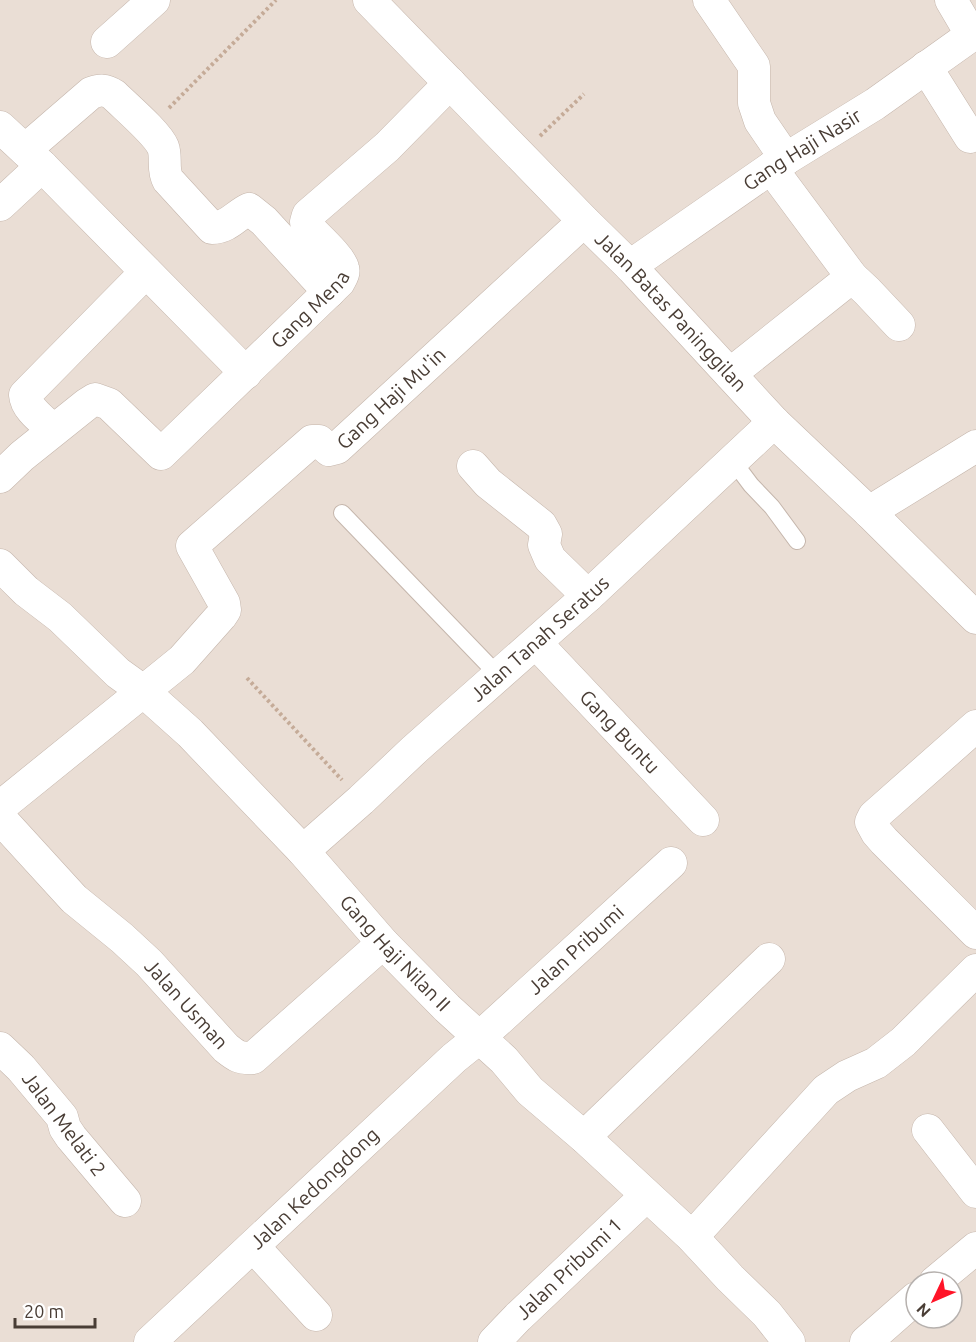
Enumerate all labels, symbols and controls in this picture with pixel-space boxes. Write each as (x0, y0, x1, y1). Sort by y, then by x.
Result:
street label: Gang Haji Nasir (738, 103, 866, 195)
street label: Jalan Batas Paninggilan (591, 227, 752, 396)
street label: Gang Mena (266, 267, 354, 353)
street label: Gang Haji Mu'in (332, 342, 450, 454)
street label: Jalan Tanah Seratus (465, 571, 613, 706)
street label: Gang Buntu (575, 685, 665, 778)
street label: Gang Haji Nilan II (336, 890, 455, 1016)
street label: Jalan Pribumi (523, 900, 628, 999)
street label: Jalan Usman (140, 954, 233, 1054)
street label: Jalan Melati 2 (18, 1067, 111, 1180)
street label: Jalan Kedongdong (245, 1123, 383, 1254)
street label: Jalan Pribumi 1 (511, 1213, 627, 1324)
north arrow (904, 1270, 964, 1330)
scale bar (15, 1291, 94, 1329)
text: N (913, 1300, 934, 1321)
text: 20 m (24, 1301, 64, 1321)

